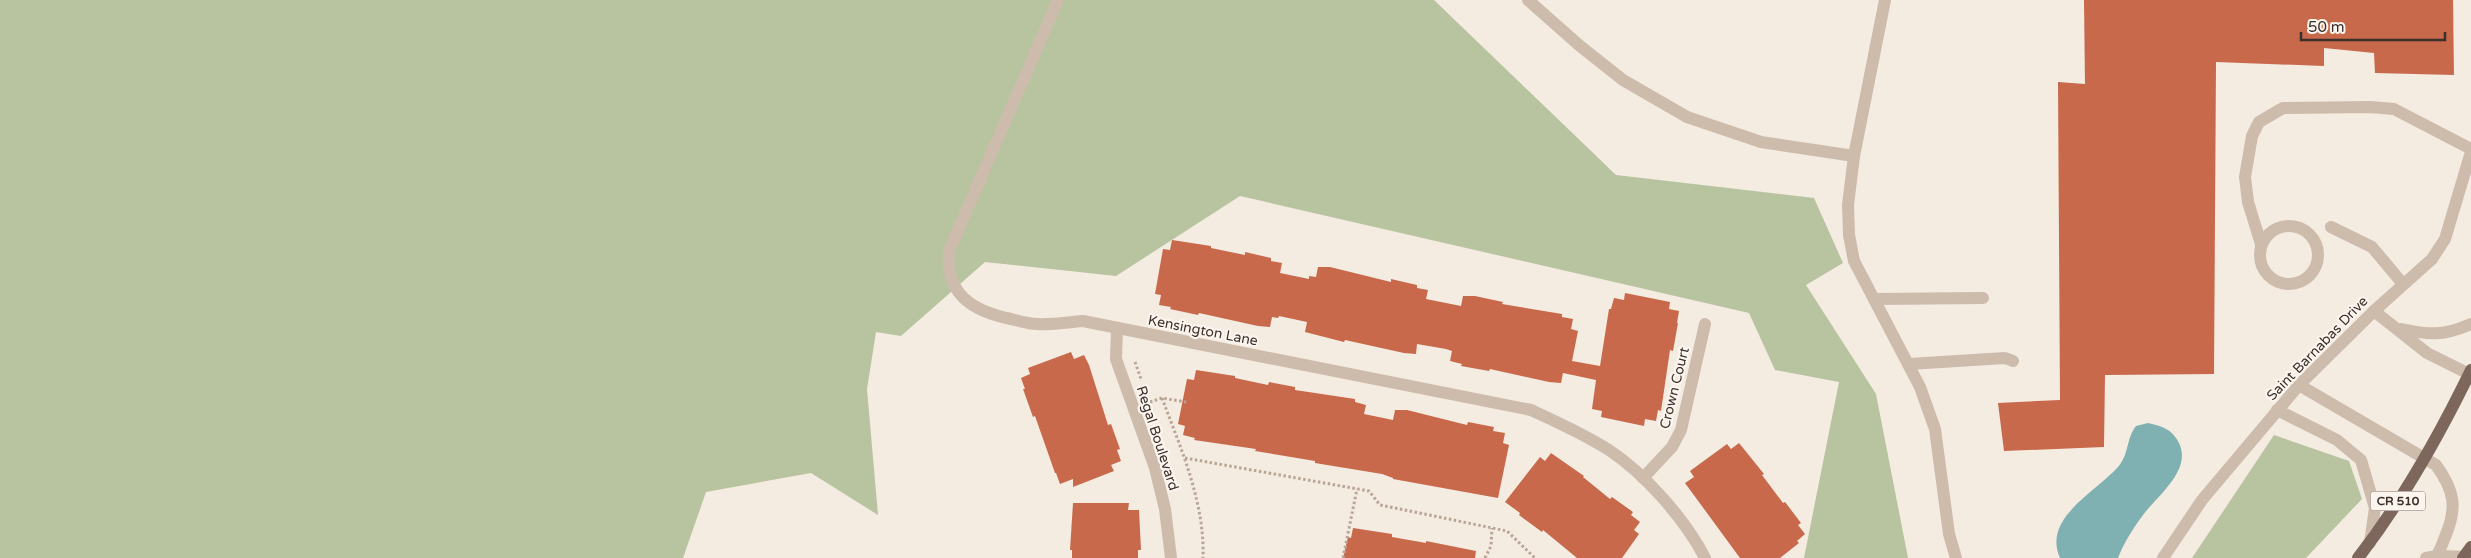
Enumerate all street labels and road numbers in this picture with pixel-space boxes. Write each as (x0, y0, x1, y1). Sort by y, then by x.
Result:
street label: Saint Barnabas Drive (2263, 293, 2372, 404)
street label: Kensington Lane (1146, 311, 1259, 350)
street label: Crown Court (1656, 345, 1693, 431)
street label: Regal Boulevard (1133, 384, 1182, 493)
road number: CR 510 (2370, 492, 2426, 511)

